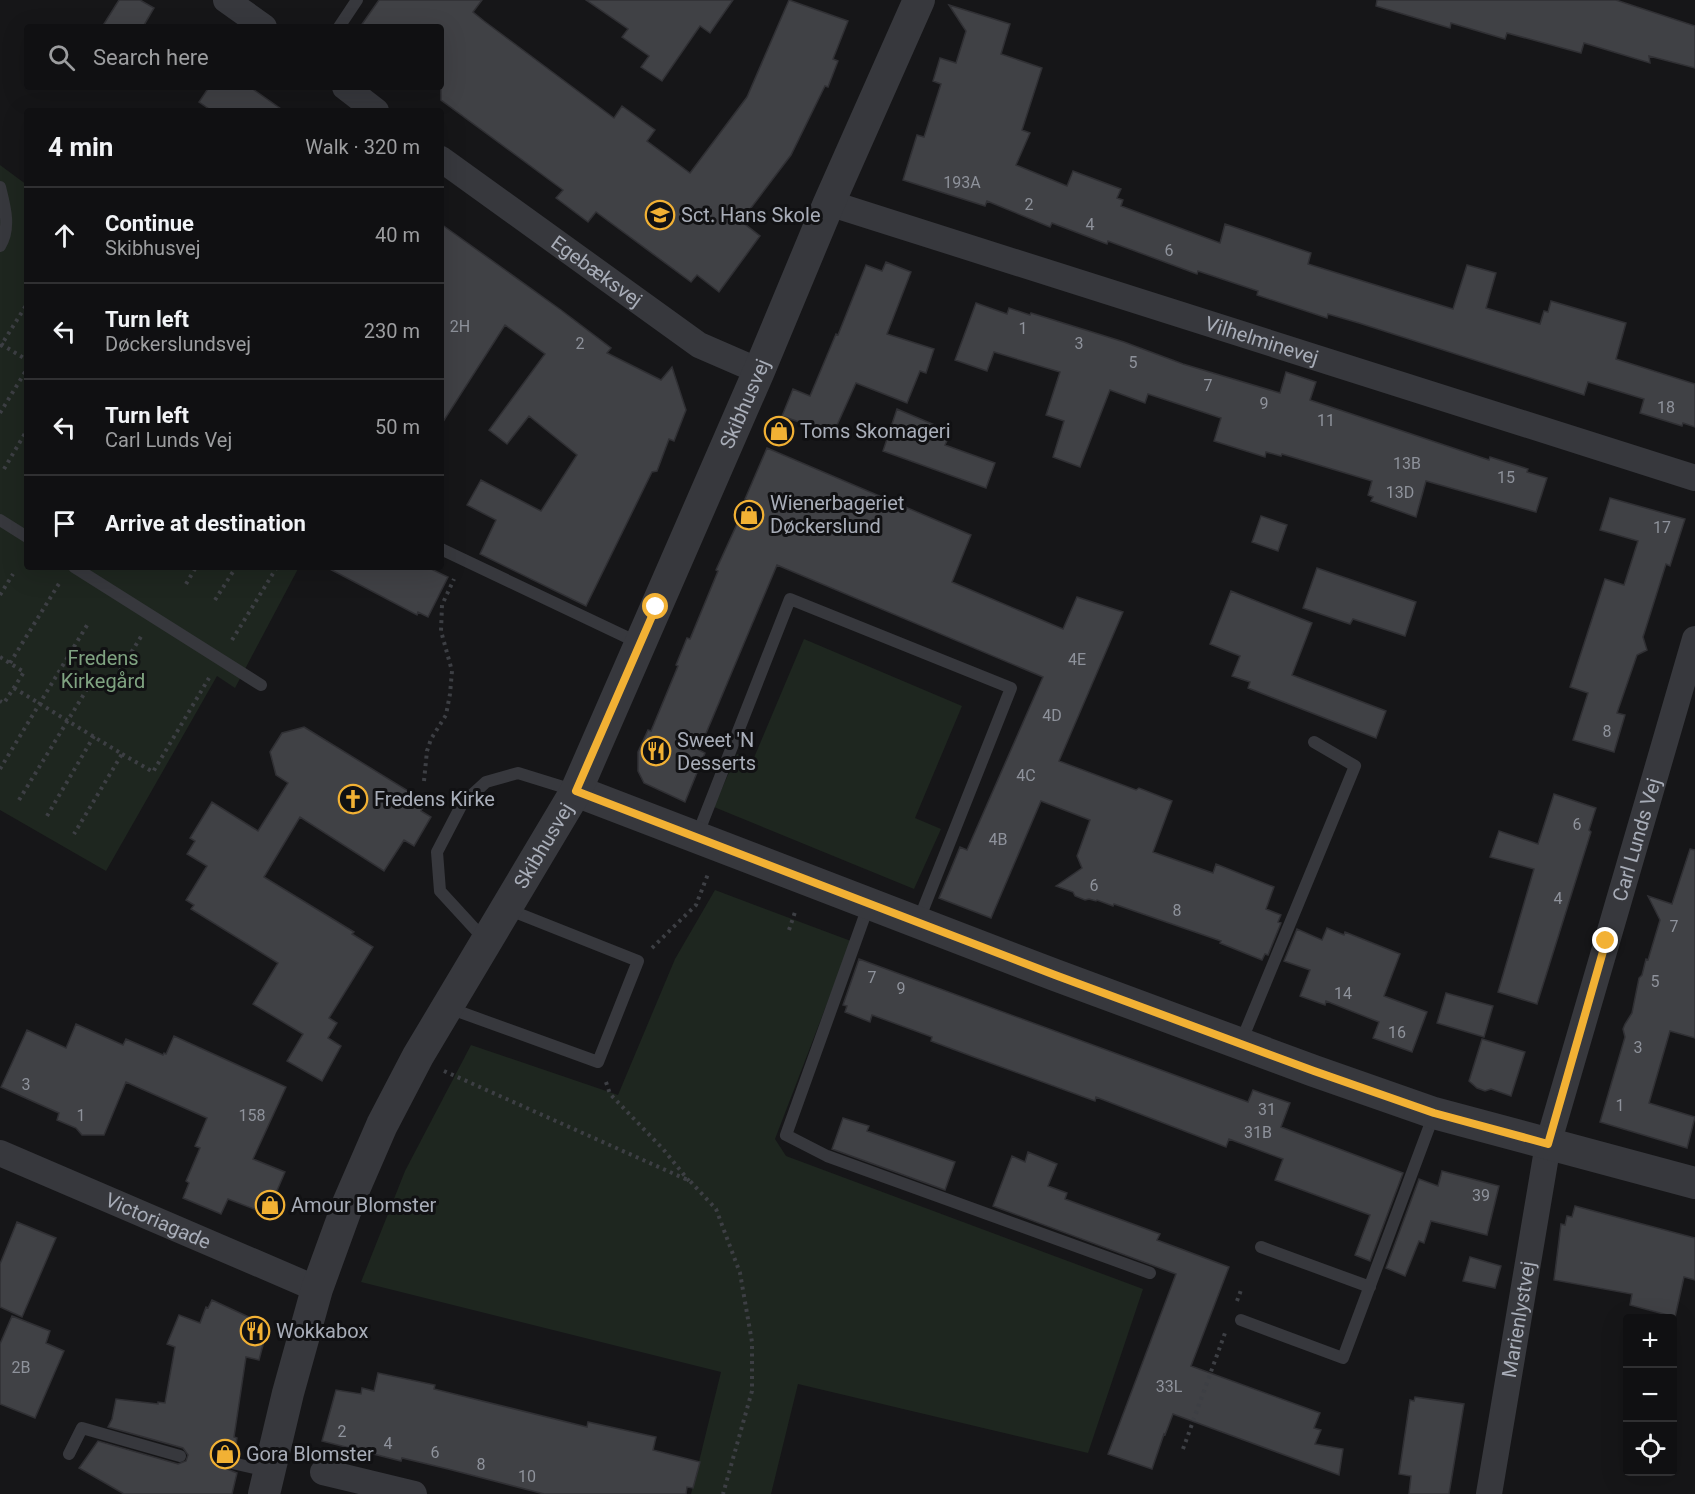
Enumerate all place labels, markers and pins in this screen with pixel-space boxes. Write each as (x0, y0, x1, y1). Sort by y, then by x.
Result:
school or university icon: Sct. Hans Skole (644, 199, 676, 231)
place label: Sct. Hans Skole (681, 203, 820, 227)
shop icon: Toms Skomageri (763, 415, 795, 447)
place label: Toms Skomageri (800, 419, 951, 443)
place label: Wienerbageriet Døckerslund (770, 491, 904, 538)
shop icon: Wienerbageriet Døckerslund (733, 499, 765, 531)
place label: Sweet 'N Desserts (677, 728, 756, 775)
restaurant icon: Sweet 'N Desserts (640, 735, 672, 767)
church icon: Fredens Kirke (337, 783, 369, 815)
place label: Fredens Kirke (374, 787, 495, 811)
shop icon: Amour Blomster (254, 1189, 286, 1221)
place label: Amour Blomster (291, 1193, 436, 1217)
restaurant icon: Wokkabox (239, 1315, 271, 1347)
place label: Wokkabox (276, 1319, 368, 1343)
shop icon: Gora Blomster (209, 1438, 241, 1470)
place label: Gora Blomster (246, 1442, 374, 1466)

